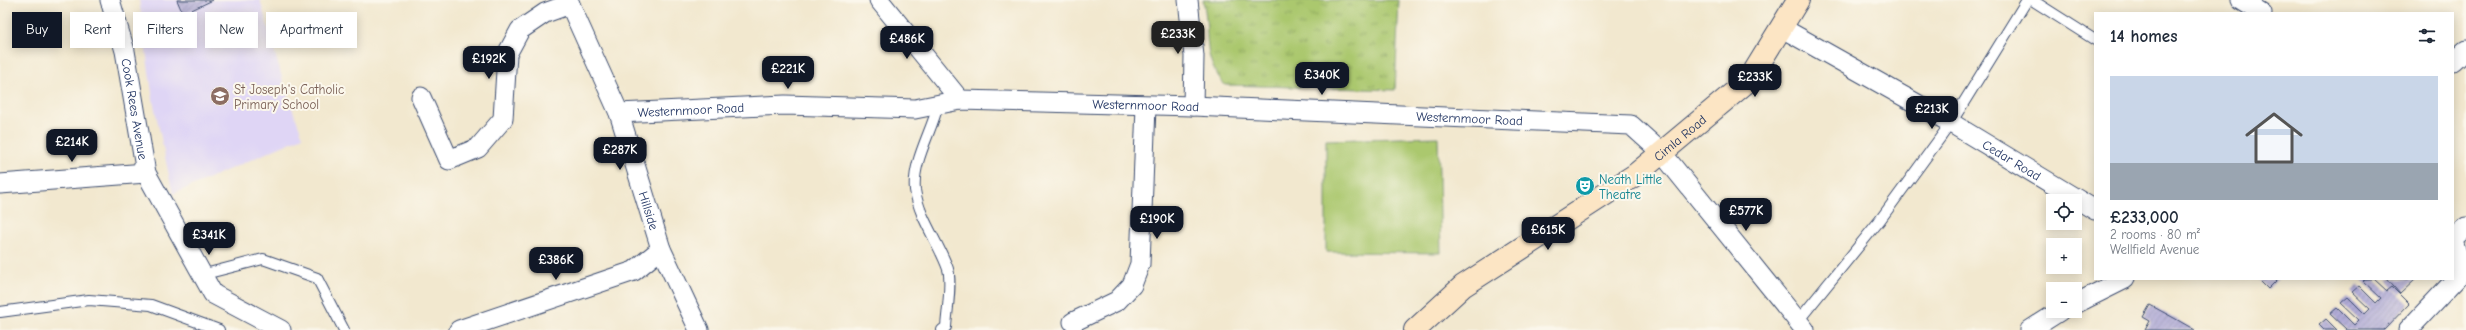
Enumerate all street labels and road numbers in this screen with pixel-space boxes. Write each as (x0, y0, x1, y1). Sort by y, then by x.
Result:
street label: Cook Rees Avenue (118, 57, 151, 161)
street label: Westernmoor Road (1092, 96, 1199, 114)
street label: Westernmoor Road (637, 100, 745, 120)
street label: Westernmoor Road (1416, 109, 1523, 128)
street label: Cimla Road (1651, 112, 1709, 164)
street label: Cedar Road (1980, 137, 2044, 184)
street label: Hillside (636, 189, 662, 232)

